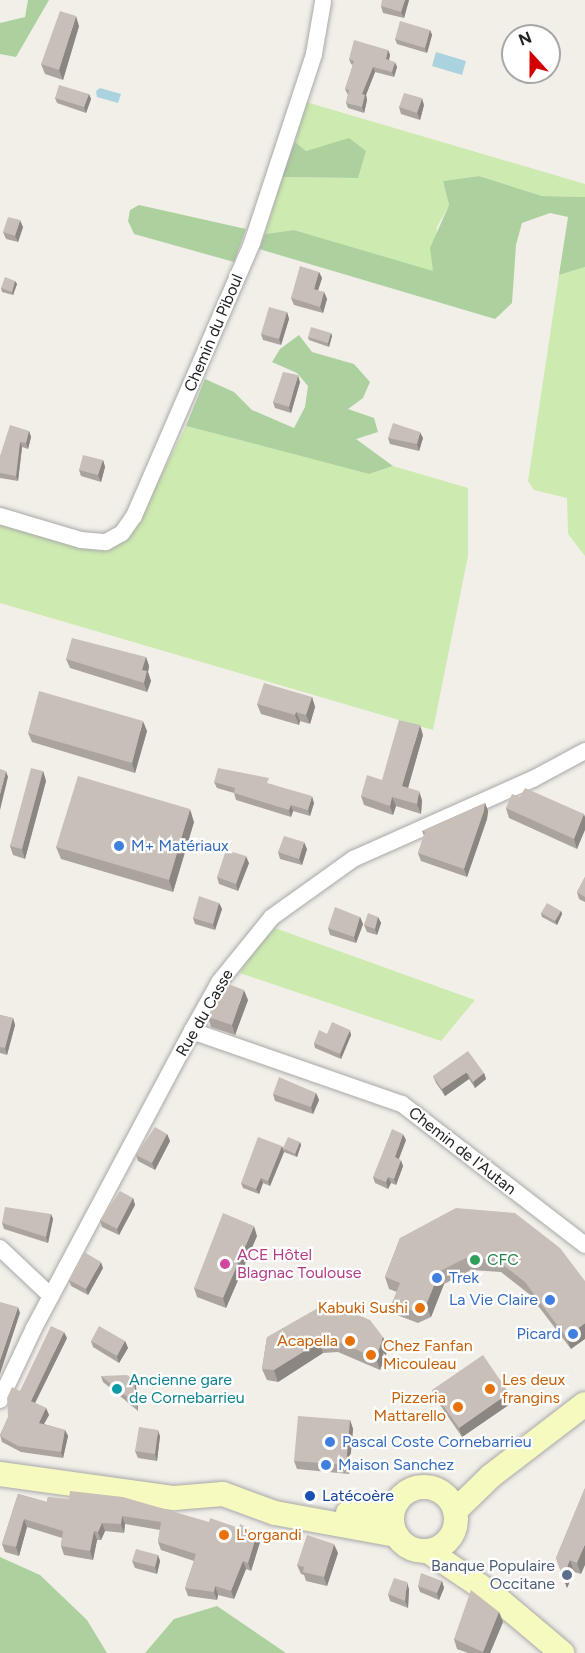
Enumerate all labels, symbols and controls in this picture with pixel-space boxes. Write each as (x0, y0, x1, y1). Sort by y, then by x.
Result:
north arrow (501, 24, 561, 84)
text: N (516, 28, 534, 50)
street label: Chemin du Piboul (181, 271, 247, 395)
place label: M+ Matériaux (131, 836, 229, 856)
marker: M+ Matériaux (112, 839, 126, 853)
street label: Rue du Casse (172, 966, 238, 1060)
street label: Chemin de l'Autan (404, 1103, 520, 1199)
place label: ACE Hôtel Blagnac Toulouse (237, 1245, 362, 1283)
place label: CFC (487, 1250, 519, 1270)
marker: CFC (468, 1253, 482, 1267)
marker: ACE Hôtel Blagnac Toulouse (218, 1257, 232, 1271)
place label: Trek (449, 1268, 479, 1288)
marker: Trek (430, 1271, 444, 1285)
place label: La Vie Claire (449, 1290, 538, 1310)
marker: La Vie Claire (543, 1293, 557, 1307)
place label: Kabuki Sushi (318, 1298, 408, 1318)
marker: Kabuki Sushi (413, 1301, 427, 1315)
place label: Picard (516, 1324, 561, 1344)
marker: Picard (566, 1327, 580, 1341)
place label: Acapella (277, 1331, 338, 1351)
marker: Acapella (343, 1334, 357, 1348)
place label: Chez Fanfan Micouleau (383, 1336, 473, 1374)
marker: Chez Fanfan Micouleau (364, 1348, 378, 1362)
place label: Ancienne gare de Cornebarrieu (129, 1370, 245, 1408)
place label: Les deux frangins (502, 1370, 565, 1408)
marker: Ancienne gare de Cornebarrieu (110, 1382, 124, 1396)
marker: Les deux frangins (483, 1382, 497, 1396)
place label: Pizzeria Mattarello (374, 1388, 446, 1426)
marker: Pizzeria Mattarello (451, 1400, 465, 1414)
place label: Pascal Coste Cornebarrieu (342, 1432, 532, 1452)
marker: Pascal Coste Cornebarrieu (323, 1435, 337, 1449)
place label: Maison Sanchez (338, 1455, 454, 1475)
marker: Maison Sanchez (319, 1458, 333, 1472)
place label: Latécoère (322, 1486, 394, 1506)
marker: Latécoère (303, 1489, 317, 1503)
place label: L'organdi (236, 1525, 302, 1545)
marker: L'organdi (217, 1528, 231, 1542)
place label: Banque Populaire Occitane (431, 1556, 555, 1594)
marker: Banque Populaire Occitane (560, 1568, 574, 1582)

